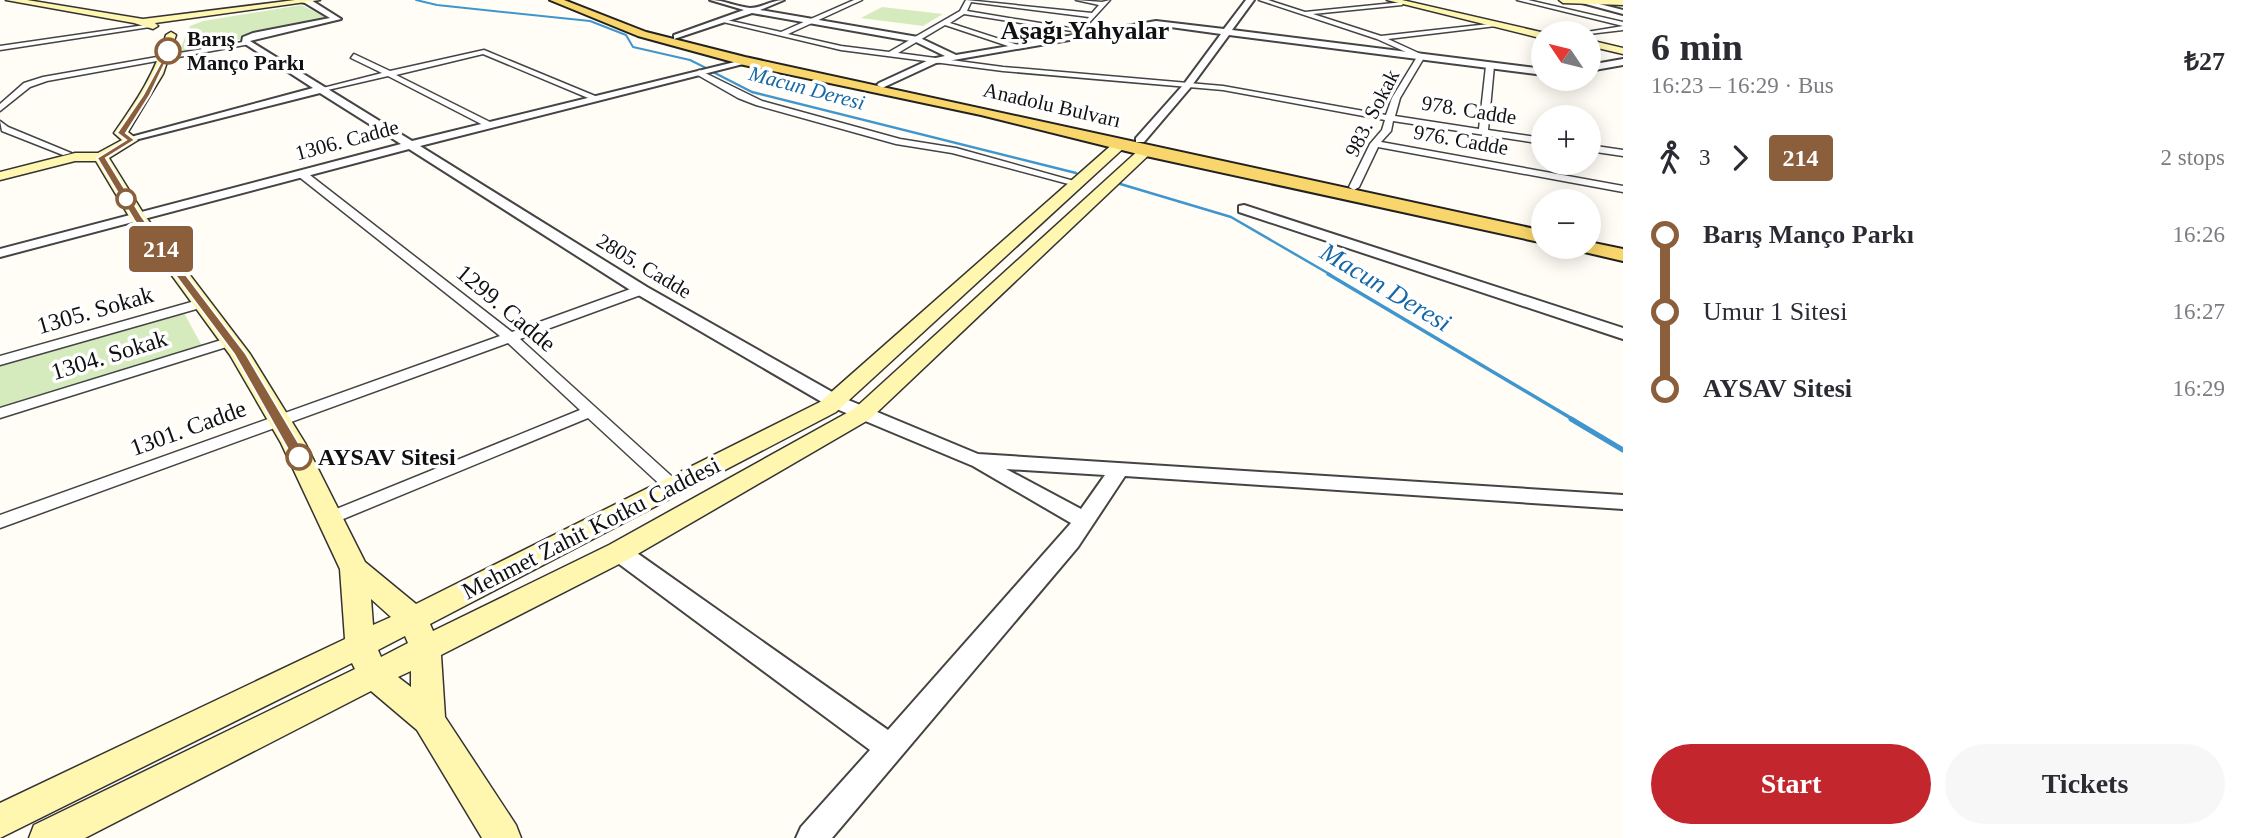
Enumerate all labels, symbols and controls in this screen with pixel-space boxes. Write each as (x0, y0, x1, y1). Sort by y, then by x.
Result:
district label: Aşağı Yahyalar (1001, 16, 1169, 45)
north arrow (1531, 21, 1601, 91)
map controls (1531, 21, 1601, 259)
text: 6 min (1651, 26, 1743, 68)
place label: Barış Manço Parkı (187, 27, 304, 75)
marker: Barış Manço Parkı (155, 38, 181, 64)
text: ₺27 (2184, 47, 2225, 76)
water label: Macun Deresi (746, 61, 868, 115)
street label: 983. Sokak (1340, 65, 1404, 161)
text: 16:23 – 16:29 · Bus (1651, 73, 1834, 98)
street label: Anadolu Bulvarı (981, 77, 1123, 133)
street label: 978. Cadde (1420, 91, 1518, 129)
button: + (1531, 105, 1601, 175)
street label: 1306. Cadde (293, 115, 401, 165)
street label: 976. Cadde (1412, 120, 1510, 160)
icon: walk (1651, 139, 1689, 177)
icon: forward (1721, 139, 1759, 177)
text: 3 (1699, 145, 1711, 170)
text: 214 (1783, 145, 1819, 171)
text: 2 stops (2160, 145, 2225, 170)
unlabelled marker (116, 189, 136, 209)
button: − (1531, 189, 1601, 259)
text: Barış Manço Parkı (1703, 220, 1914, 249)
text: 16:26 (2173, 222, 2225, 247)
line badge: 214 (121, 226, 201, 272)
street label: 2805. Cadde (592, 228, 696, 304)
text: 214 (143, 236, 179, 262)
water label: Macun Deresi (1314, 237, 1456, 338)
street label: 1299. Cadde (451, 259, 561, 357)
street label: 1305. Sokak (34, 281, 156, 339)
text: Umur 1 Sitesi (1703, 297, 1847, 326)
text: 16:27 (2173, 299, 2225, 324)
street label: 1304. Sokak (48, 325, 170, 385)
text: AYSAV Sitesi (1703, 374, 1852, 403)
text: 16:29 (2173, 376, 2225, 401)
street label: 1301. Cadde (127, 395, 249, 461)
marker: AYSAV Sitesi (286, 444, 312, 470)
place label: AYSAV Sitesi (318, 444, 456, 470)
street label: Mehmet Zahit Kotku Caddesi (458, 451, 725, 604)
button: Start (1651, 744, 1931, 824)
button: Tickets (1945, 744, 2225, 824)

